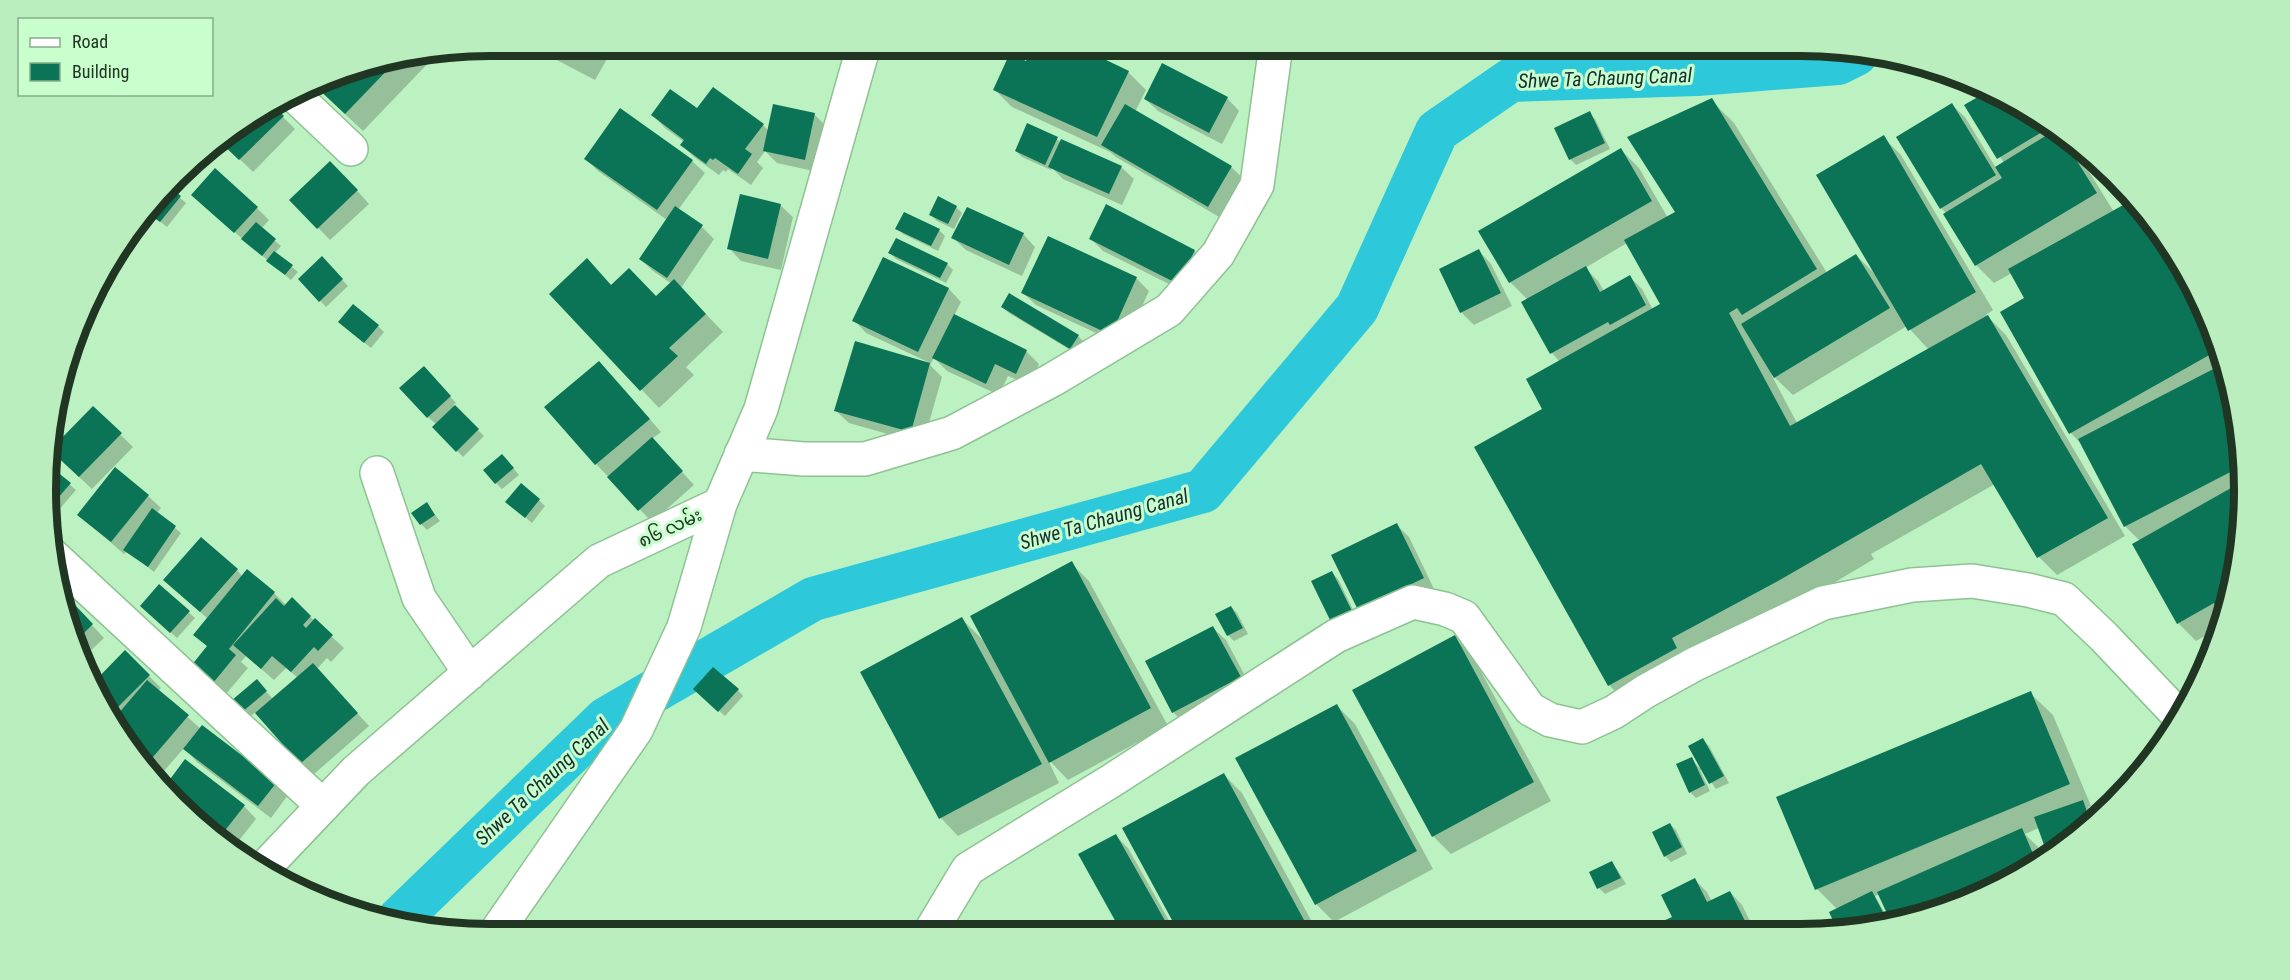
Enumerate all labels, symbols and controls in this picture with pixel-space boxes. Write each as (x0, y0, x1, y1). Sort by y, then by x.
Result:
legend (18, 18, 213, 96)
text: Road (72, 31, 108, 52)
text: Building (72, 61, 129, 82)
water label: Shwe Ta Chaung Canal (1518, 63, 1693, 93)
water label: Shwe Ta Chaung Canal (1017, 483, 1192, 555)
street label: ၈၆ လမ်း (634, 502, 705, 551)
water label: Shwe Ta Chaung Canal (470, 713, 614, 850)

